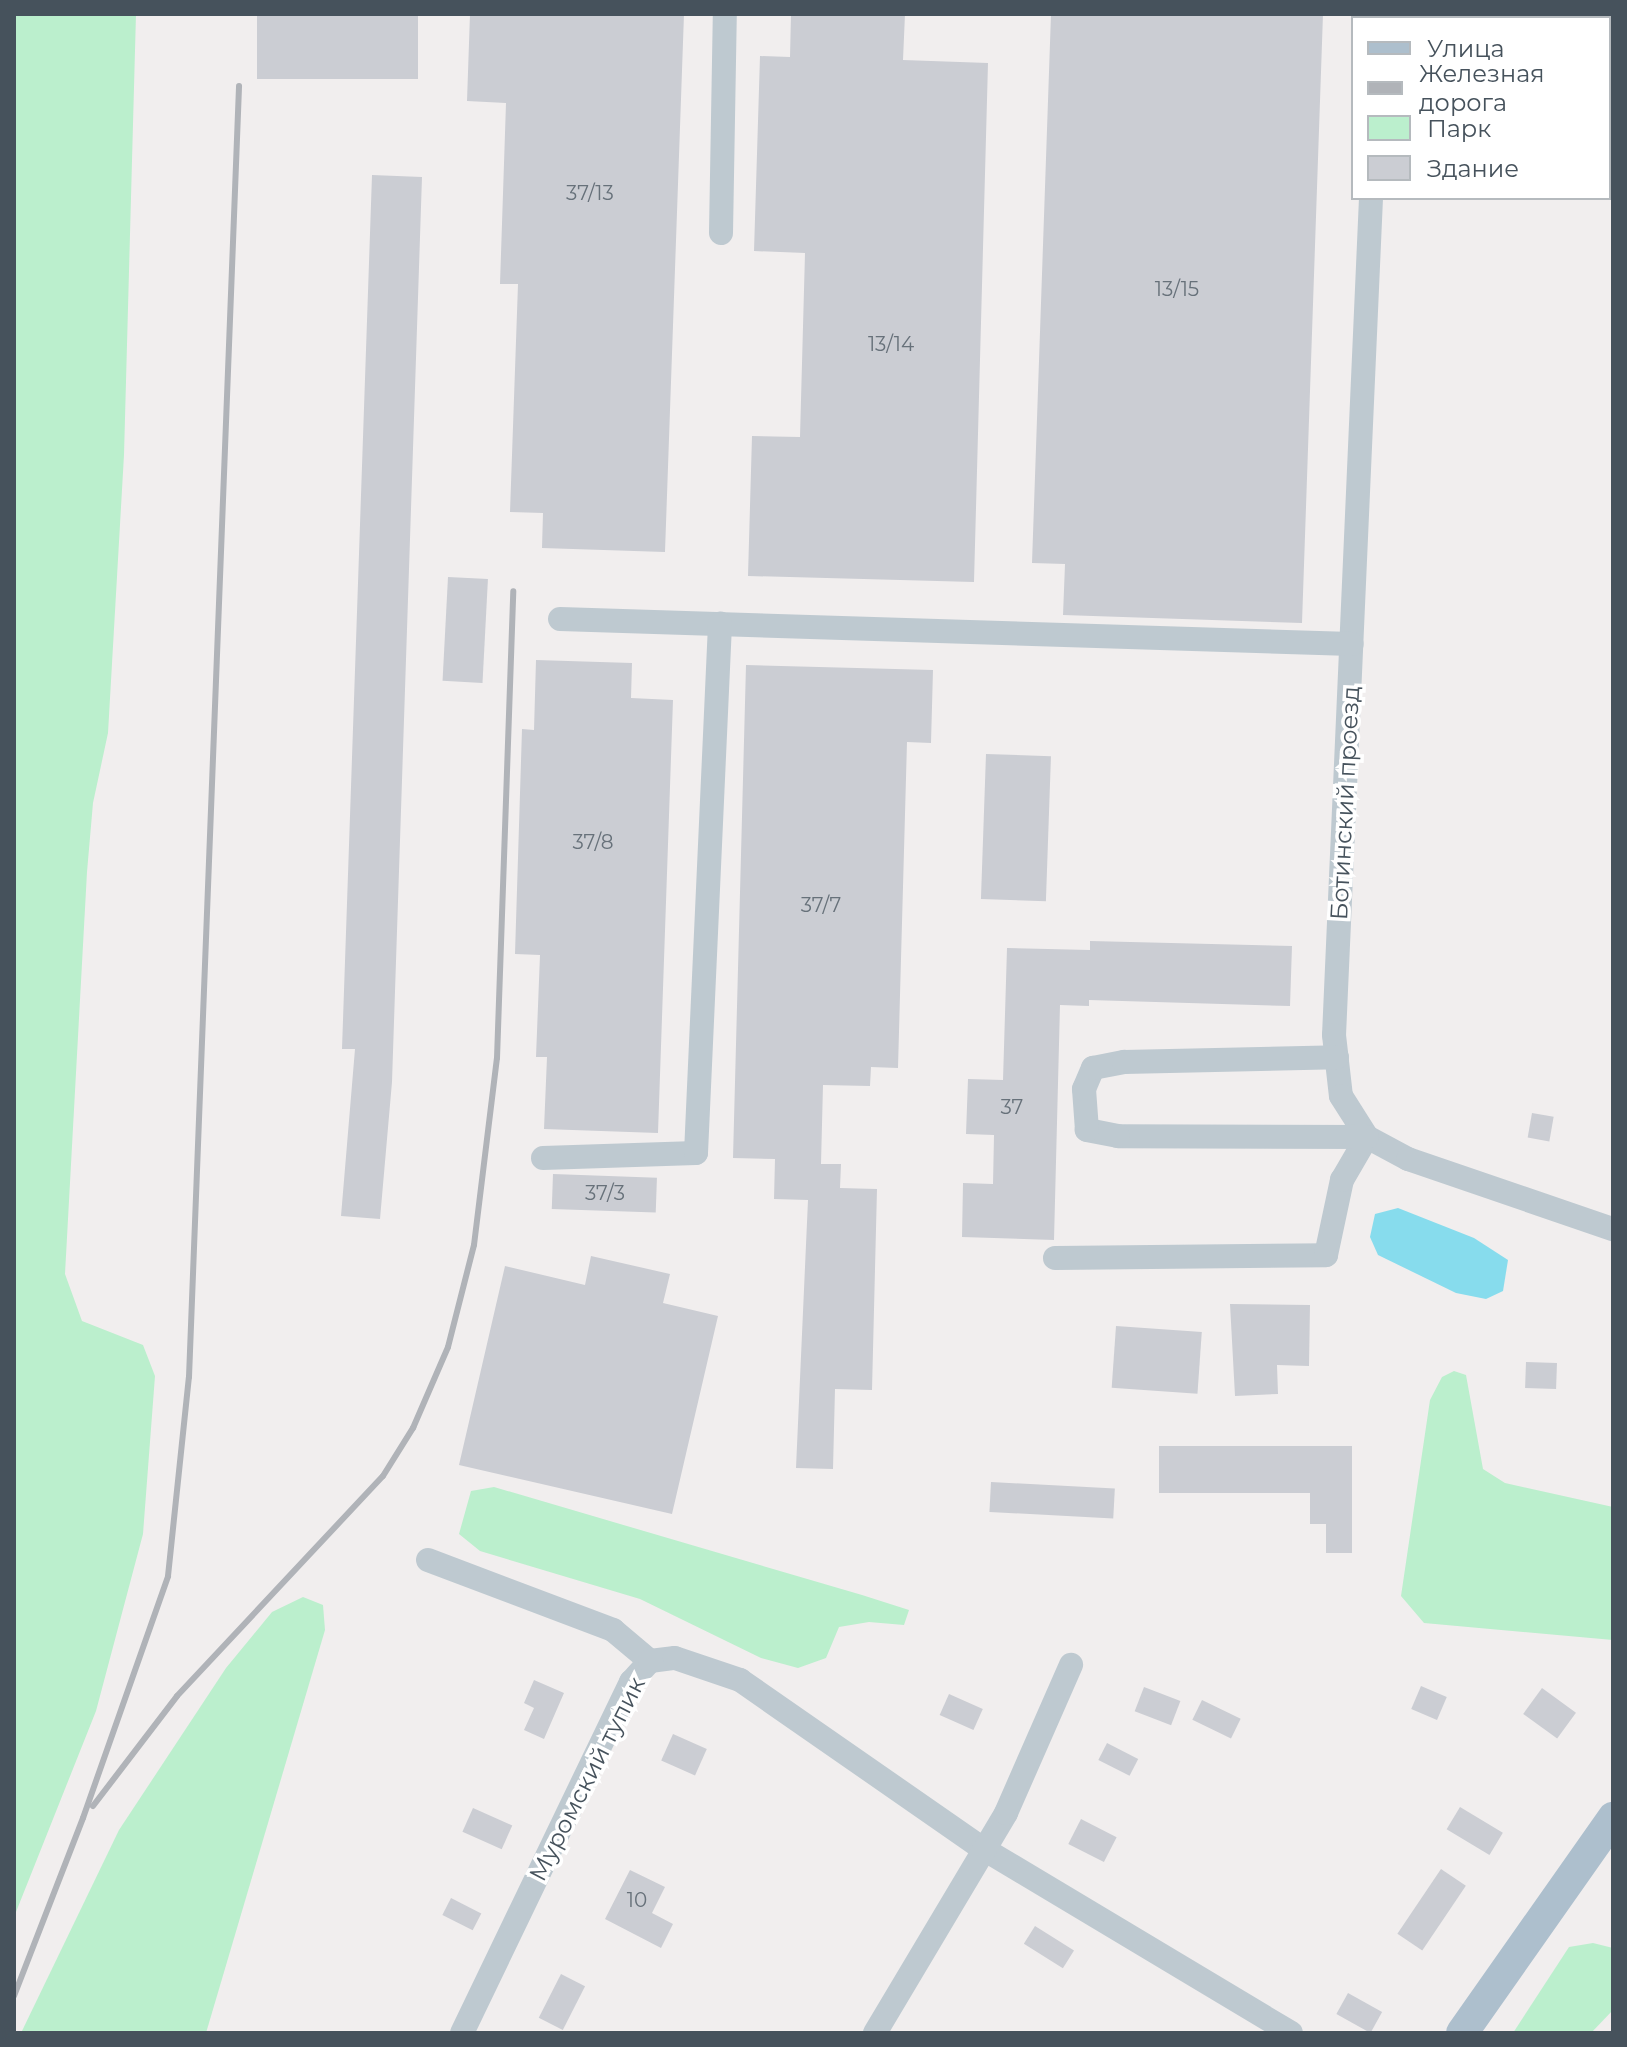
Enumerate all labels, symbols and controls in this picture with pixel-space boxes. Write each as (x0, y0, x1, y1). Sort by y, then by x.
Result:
legend (1351, 16, 1611, 200)
text: Улица (1427, 34, 1505, 63)
text: Железная дорога (1419, 59, 1545, 117)
text: Парк (1427, 114, 1491, 143)
text: Здание (1427, 154, 1519, 183)
house number: 37/13 (566, 181, 614, 205)
house number: 13/15 (1155, 277, 1199, 301)
house number: 13/14 (868, 332, 914, 356)
street label: Ботинский проезд (1324, 685, 1366, 921)
house number: 37/8 (573, 830, 613, 854)
house number: 37/7 (801, 893, 841, 917)
house number: 37 (1001, 1095, 1023, 1119)
house number: 37/3 (585, 1181, 625, 1205)
street label: Муромский тупик (523, 1672, 651, 1886)
house number: 10 (627, 1888, 647, 1912)

